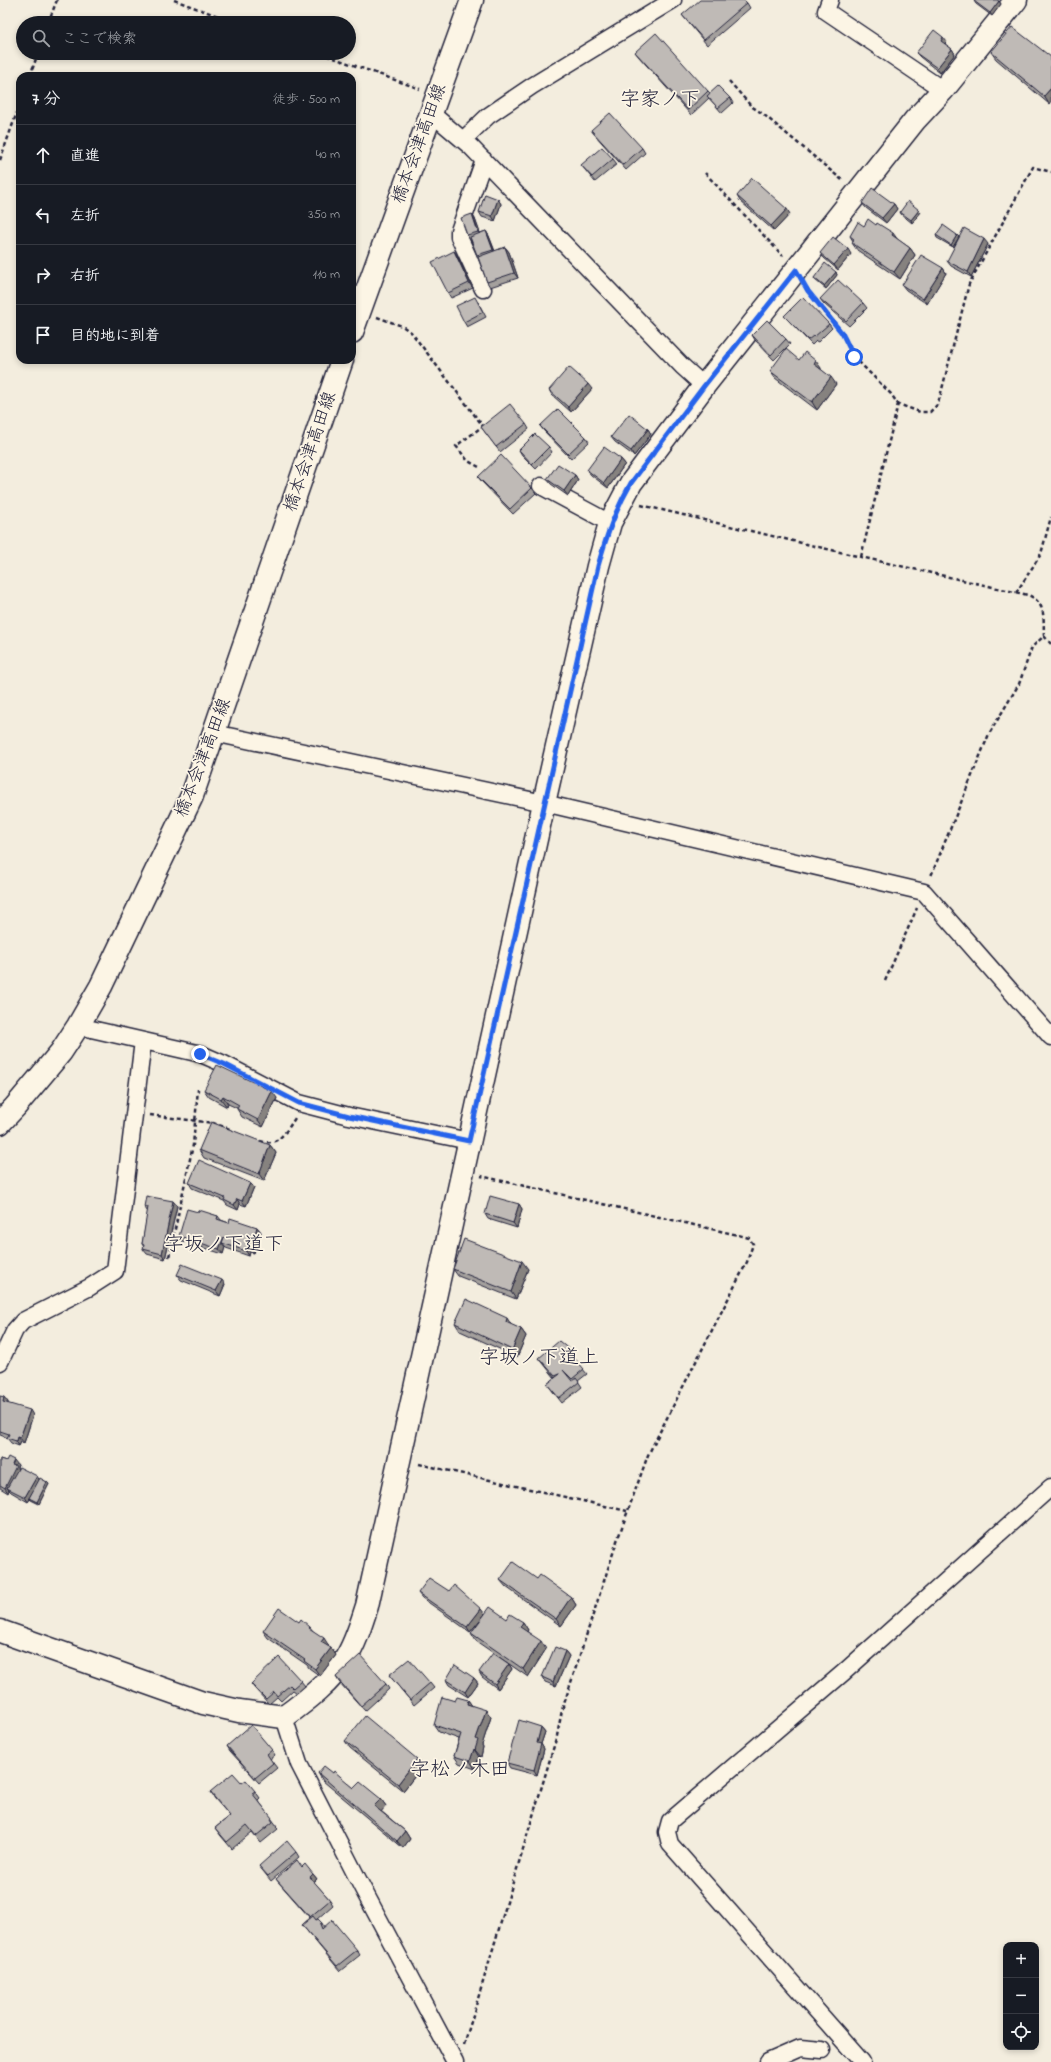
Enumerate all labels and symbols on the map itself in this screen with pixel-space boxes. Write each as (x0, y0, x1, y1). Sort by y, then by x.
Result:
street label: 橋本会津高田線 (386, 80, 454, 208)
district label: 字家ノ下 (620, 86, 700, 115)
route start (845, 348, 863, 366)
street label: 橋本会津高田線 (278, 388, 344, 516)
street label: 橋本会津高田線 (169, 695, 239, 821)
route end (191, 1045, 209, 1063)
district label: 字坂ノ下道下 (164, 1231, 284, 1260)
district label: 字坂ノ下道上 (479, 1344, 599, 1373)
district label: 字松ノ木田 (410, 1756, 510, 1785)

